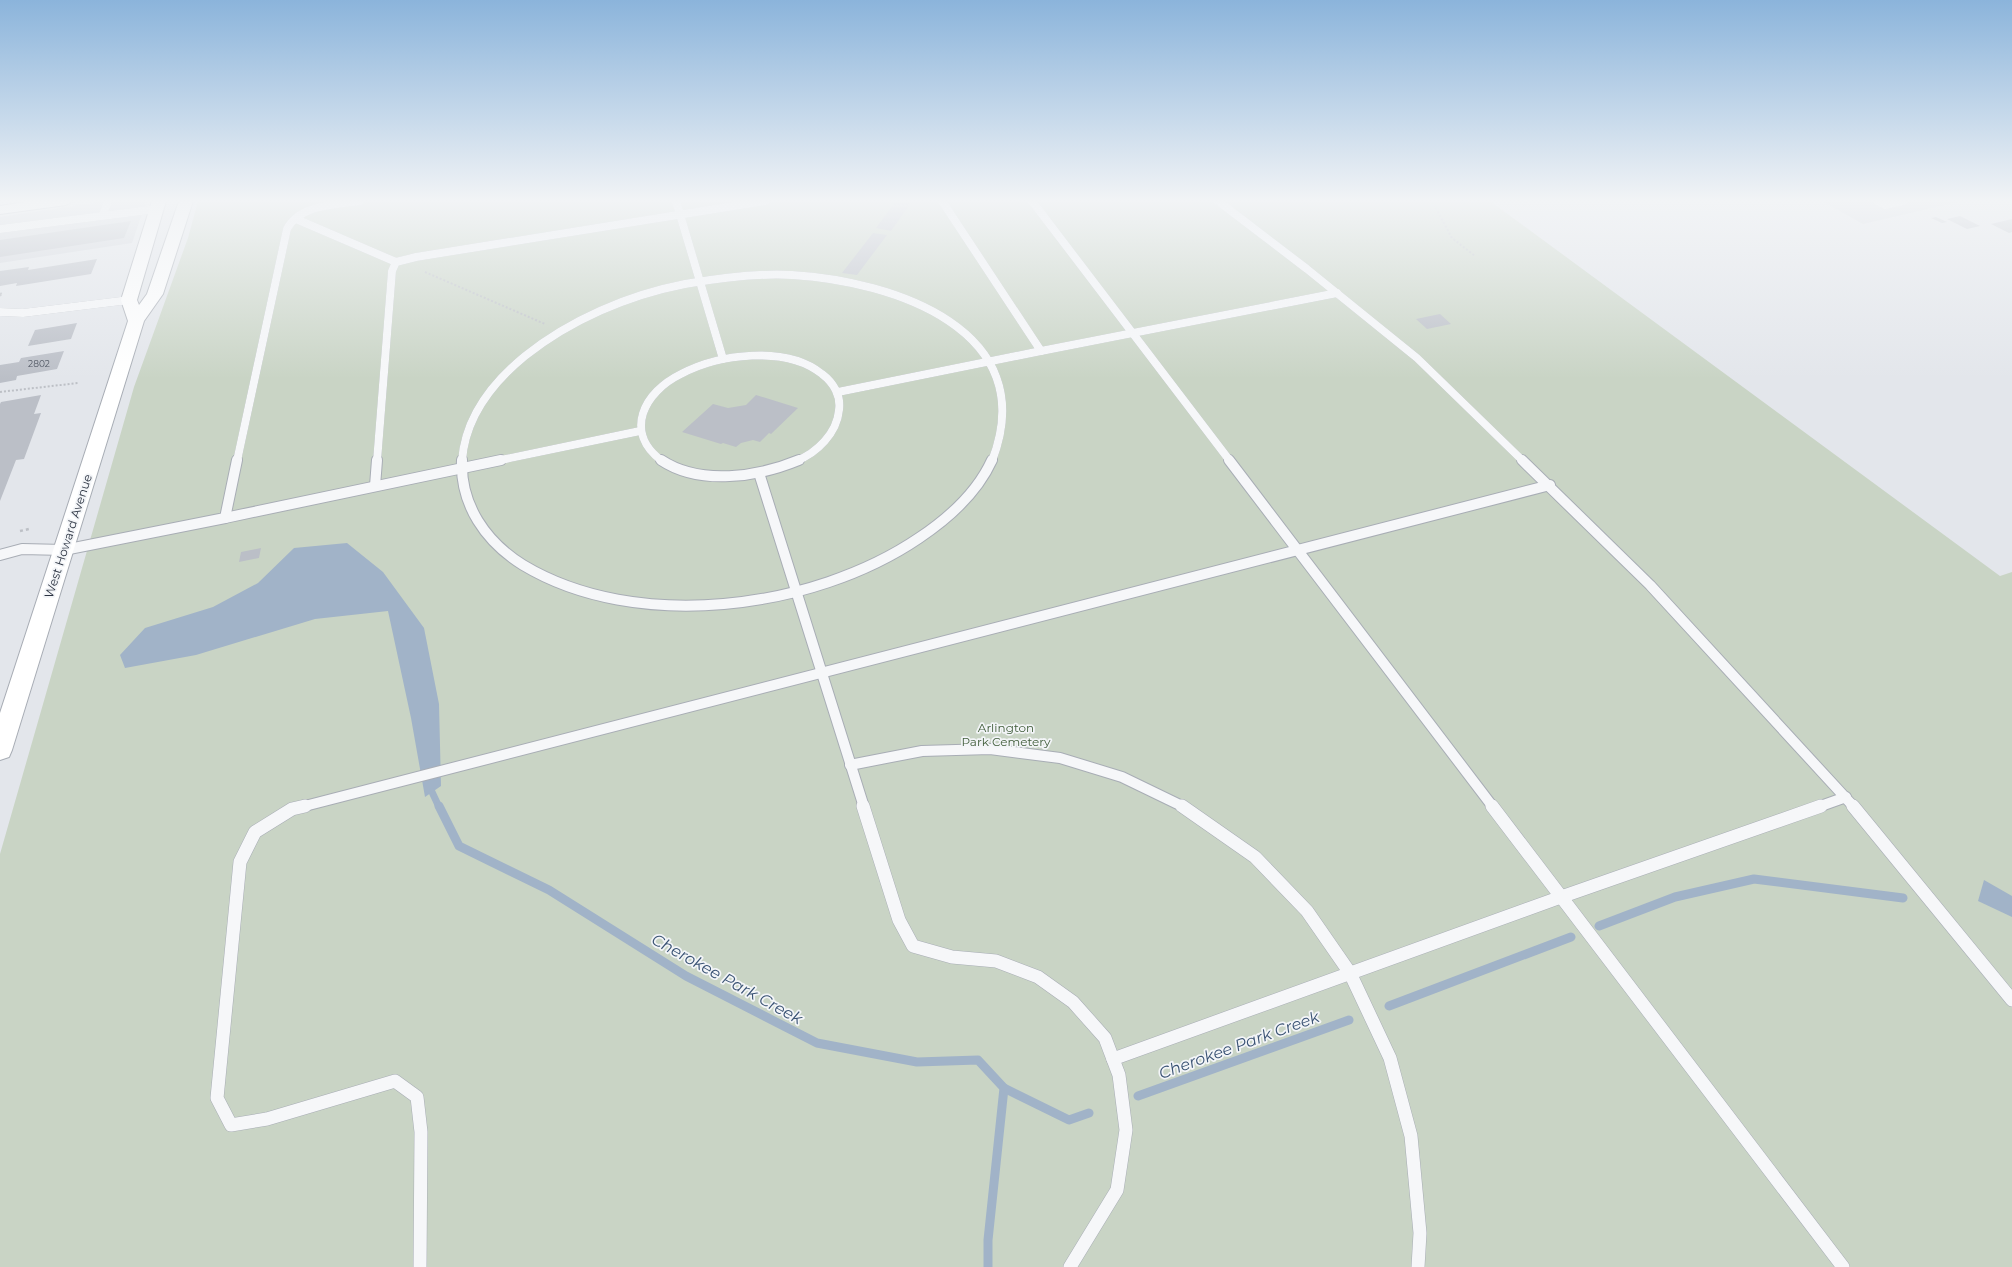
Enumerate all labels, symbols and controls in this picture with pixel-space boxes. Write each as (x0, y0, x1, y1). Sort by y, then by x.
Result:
house number: 2802 (28, 358, 50, 369)
street label: West Howard Avenue (41, 472, 95, 600)
park label: Arlington Park Cemetery (961, 720, 1051, 749)
water label: Cherokee Park Creek (648, 930, 807, 1029)
water label: Cherokee Park Creek (1156, 1007, 1323, 1083)

